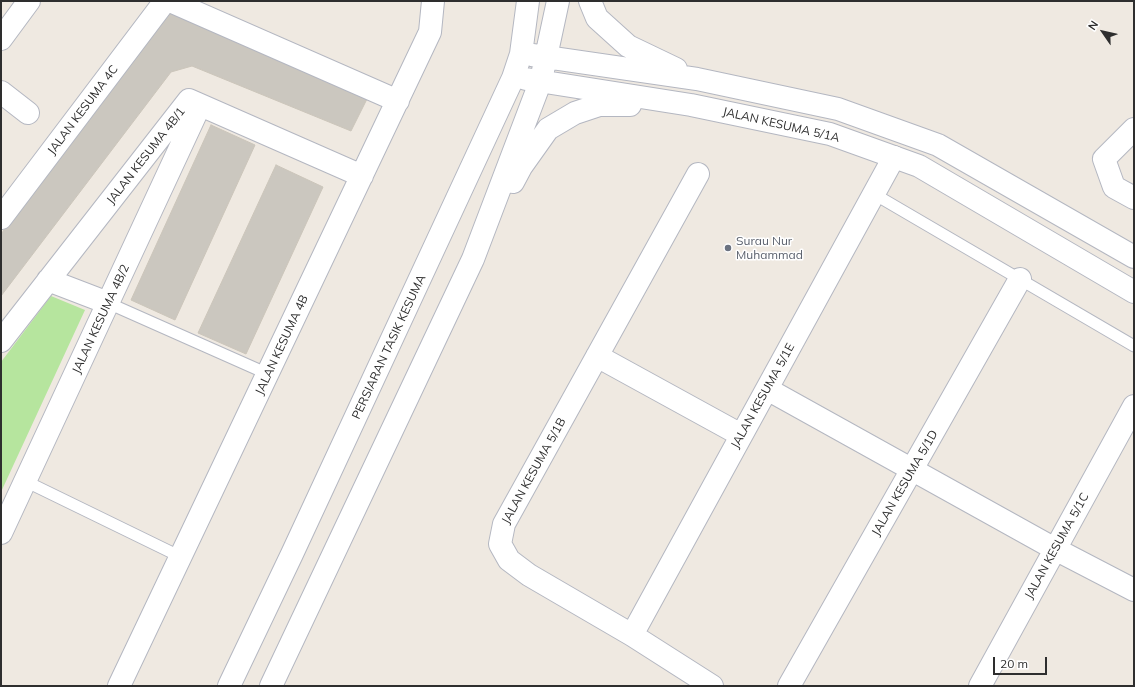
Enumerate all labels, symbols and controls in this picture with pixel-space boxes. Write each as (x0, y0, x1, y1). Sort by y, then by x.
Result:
north arrow (1083, 12, 1123, 52)
text: N (1085, 18, 1101, 33)
street label: JALAN KESUMA 4C (45, 62, 121, 158)
street label: JALAN KESUMA 4B/1 (104, 105, 188, 207)
street label: JALAN KESUMA 5/1A (721, 105, 841, 145)
place label: Surau Nur Muhammad (736, 234, 803, 262)
marker: Surau Nur Muhammad (723, 243, 733, 253)
street label: JALAN KESUMA 4B/2 (69, 262, 133, 376)
street label: PERSIARAN TASIK KESUMA (349, 272, 429, 422)
street label: JALAN KESUMA 4B (253, 293, 311, 397)
street label: JALAN KESUMA 5/1E (728, 341, 798, 451)
street label: JALAN KESUMA 5/1B (499, 415, 569, 527)
street label: JALAN KESUMA 5/1D (869, 428, 941, 538)
street label: JALAN KESUMA 5/1C (1022, 490, 1092, 602)
scale bar (995, 649, 1049, 675)
text: 20 m (1000, 656, 1028, 671)

